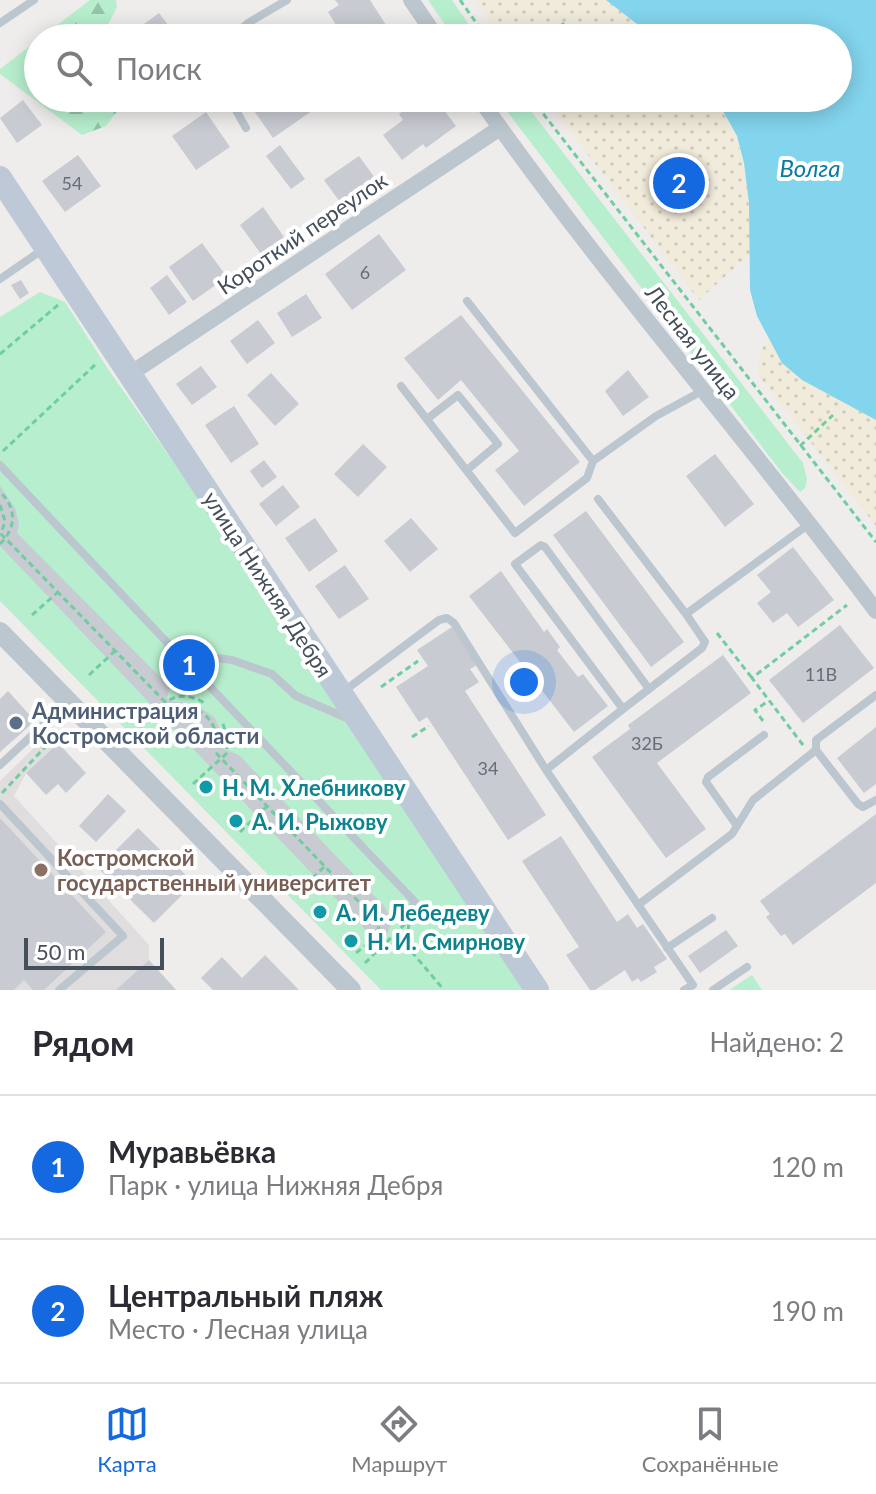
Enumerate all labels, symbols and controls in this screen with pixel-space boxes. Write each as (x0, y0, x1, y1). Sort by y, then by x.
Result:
search box (24, 24, 852, 112)
icon: search (52, 46, 96, 90)
text: Поиск (116, 50, 202, 86)
pin: 2 (653, 153, 705, 213)
water label: Волга (779, 153, 841, 182)
street label: Короткий переулок (212, 166, 393, 300)
house number: 54 (62, 172, 82, 194)
house number: 6 (360, 261, 370, 283)
street label: Лесная улица (639, 279, 746, 405)
street label: улица Нижняя Дебря (198, 486, 338, 682)
pin: 1 (163, 635, 215, 695)
your location (504, 662, 544, 702)
house number: 11В (805, 663, 837, 685)
place label: Администрация Костромской области (31, 697, 259, 749)
marker: Администрация Костромской области (7, 714, 25, 732)
house number: 32Б (631, 732, 663, 754)
house number: 34 (478, 757, 498, 779)
place label: Н. М. Хлебникову (222, 774, 406, 801)
marker: Н. М. Хлебникову (197, 778, 215, 796)
place label: А. И. Рыжову (251, 808, 388, 835)
marker: А. И. Рыжову (227, 812, 245, 830)
place label: Костромской государственный университет (57, 844, 372, 896)
marker: Костромской государственный университет (32, 861, 50, 879)
place label: А. И. Лебедеву (335, 899, 490, 926)
marker: А. И. Лебедеву (311, 903, 329, 921)
place label: Н. И. Смирнову (367, 928, 526, 955)
marker: Н. И. Смирнову (342, 932, 360, 950)
scale bar (24, 934, 164, 970)
text: 50 m (36, 938, 85, 965)
text: Рядом (32, 1022, 134, 1063)
text: Найдено: 2 (709, 1026, 844, 1058)
text: Муравьёвка (108, 1133, 276, 1169)
text: 1 (50, 1151, 66, 1183)
text: 120 m (771, 1151, 844, 1183)
text: Парк · улица Нижняя Дебря (108, 1169, 443, 1201)
text: Центральный пляж (108, 1277, 383, 1313)
text: 2 (50, 1295, 66, 1327)
text: 190 m (771, 1295, 844, 1327)
text: Место · Лесная улица (108, 1313, 368, 1345)
tab: Карта (97, 1402, 157, 1477)
tab: Маршрут (351, 1402, 447, 1477)
tab: Сохранённые (642, 1402, 779, 1477)

